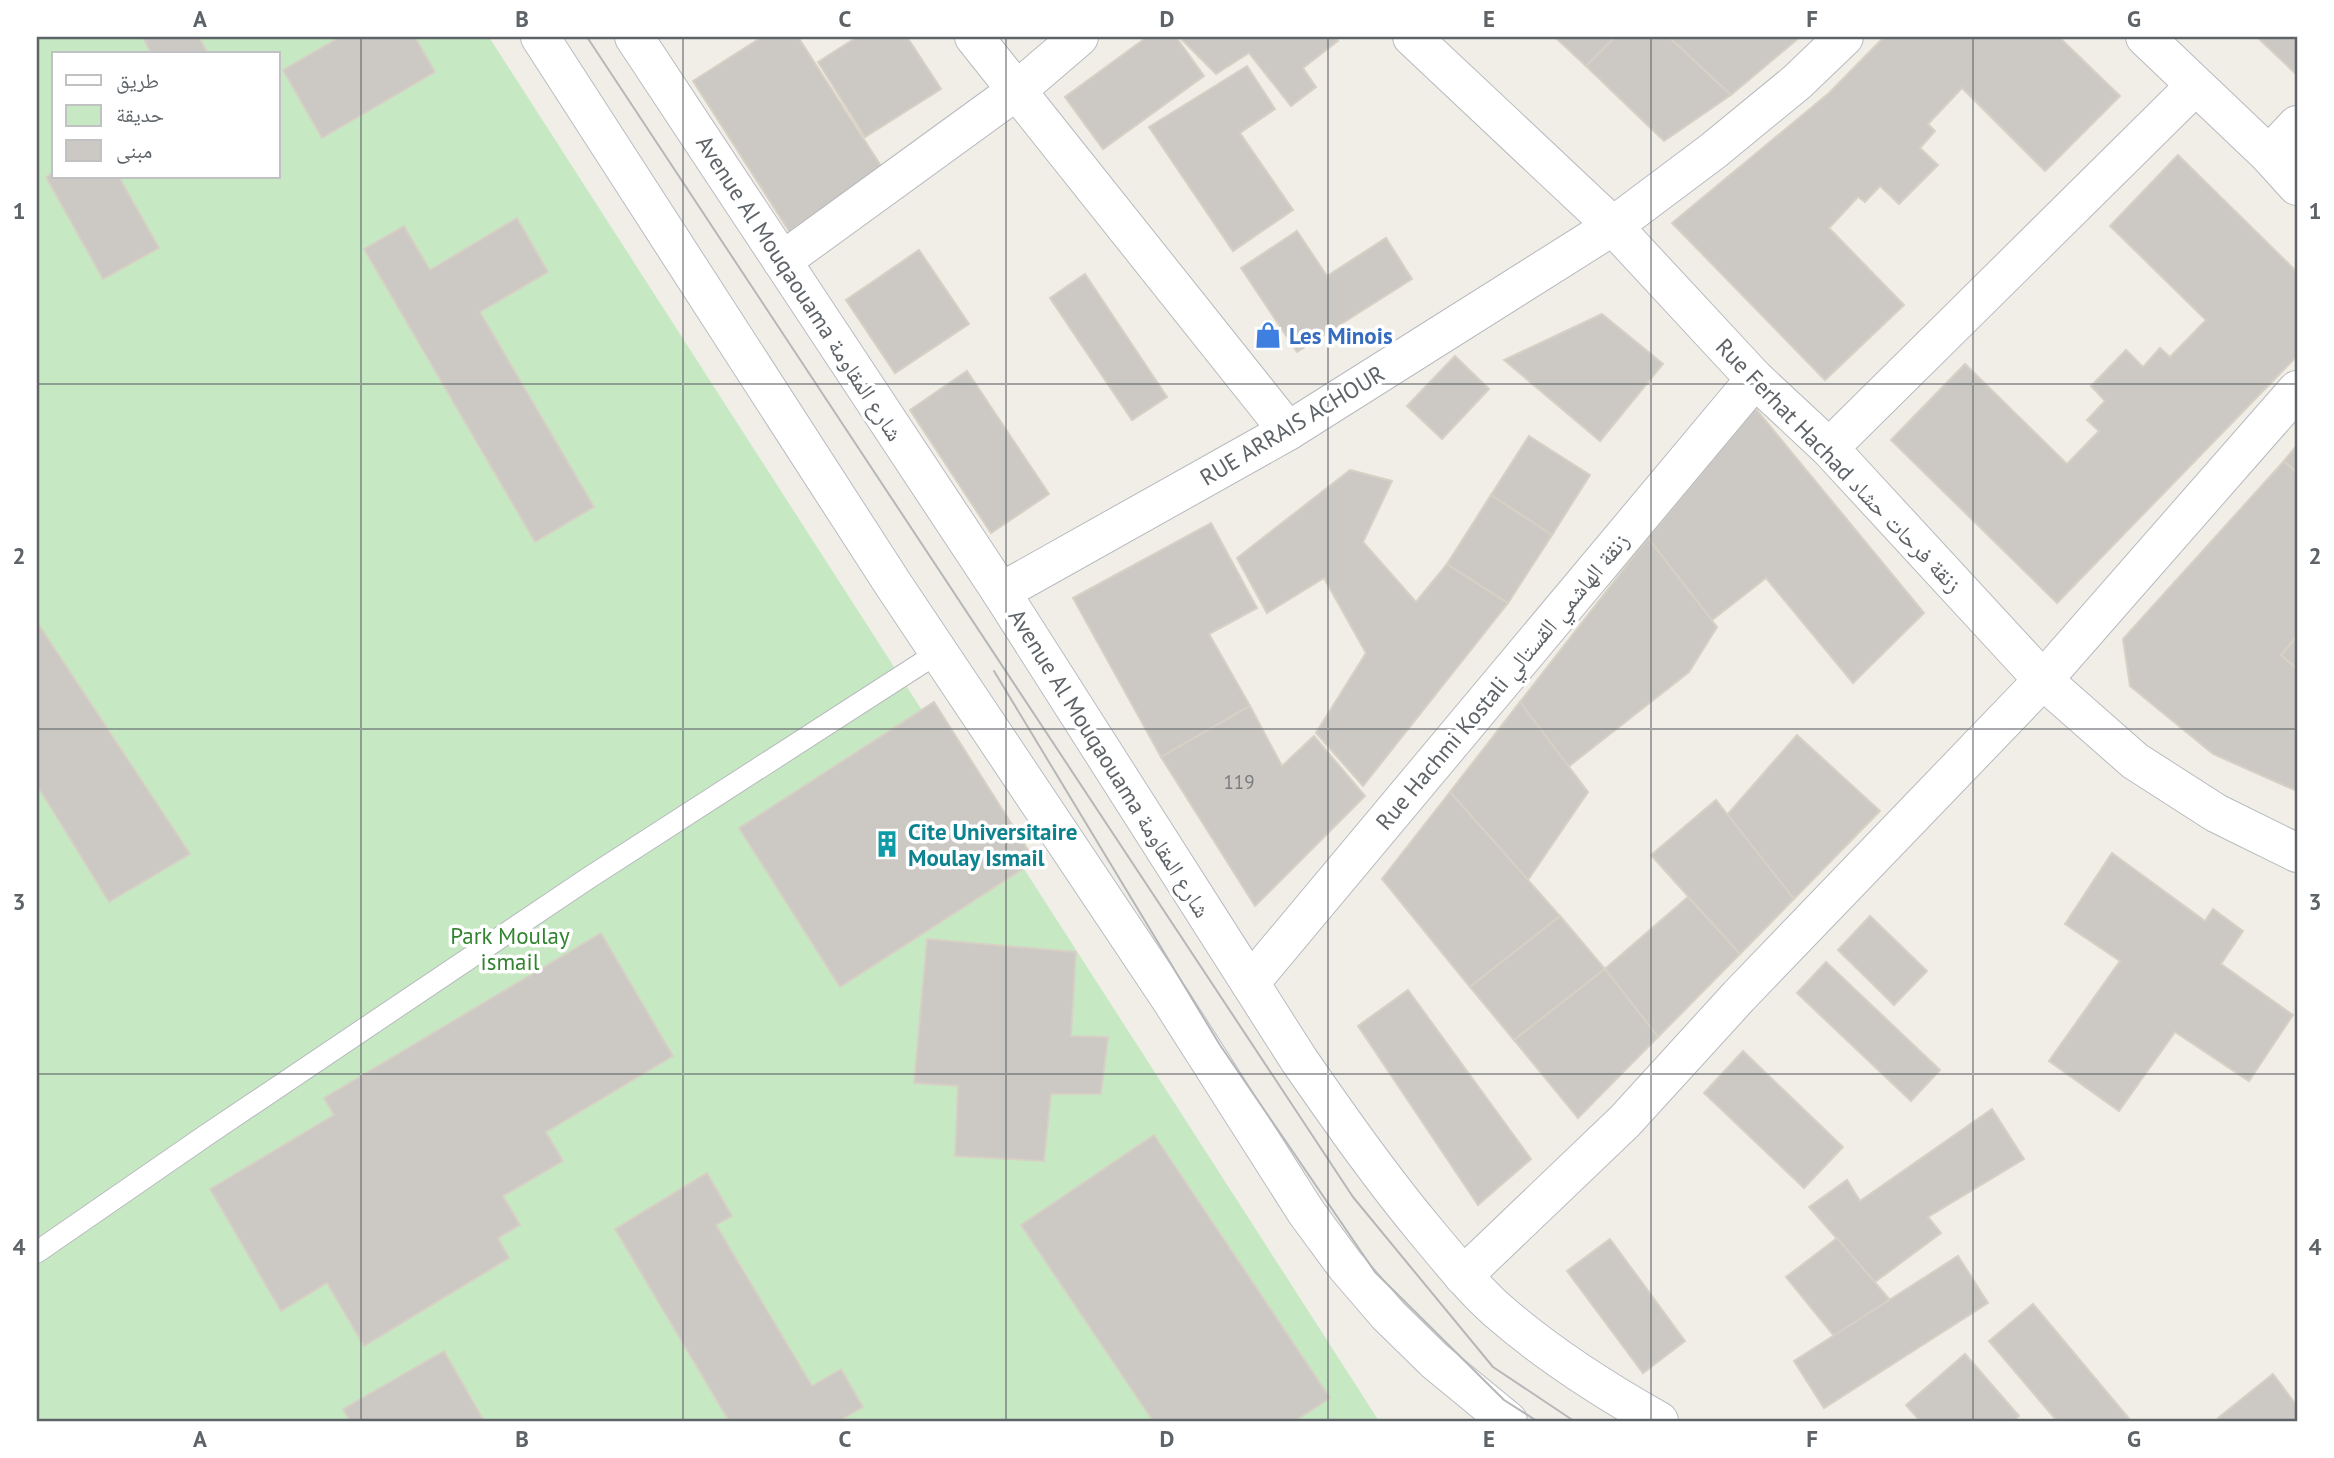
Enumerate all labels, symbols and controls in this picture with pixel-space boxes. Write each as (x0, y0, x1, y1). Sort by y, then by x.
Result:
text: A (193, 4, 207, 33)
text: B (515, 4, 529, 33)
text: C (839, 4, 852, 33)
text: D (1160, 4, 1174, 33)
text: E (1483, 4, 1495, 33)
text: F (1806, 4, 1818, 33)
text: G (2127, 4, 2141, 33)
legend (52, 52, 280, 178)
text: طريق (116, 67, 159, 94)
text: حديقة (116, 101, 164, 128)
street label: Avenue Al Mouqaouama شارع المقاومة (689, 130, 910, 447)
text: مبنى (116, 137, 152, 164)
text: 1 (12, 196, 26, 225)
text: 1 (2308, 196, 2322, 225)
shop icon: Les Minois (1253, 320, 1283, 350)
place label: Les Minois (1289, 321, 1393, 350)
street label: Rue Ferhat Hachad زنقة فرحات حشاد (1710, 332, 1968, 598)
street label: RUE ARRAIS ACHOUR (1194, 358, 1390, 492)
street label: Rue Hachmi Kostali زنقة الهاشمي القستالي (1369, 526, 1639, 839)
text: 2 (12, 541, 26, 570)
text: 2 (2308, 541, 2322, 570)
street label: Avenue Al Mouqaouama شارع المقاومة (1002, 603, 1217, 923)
house number: 119 (1223, 770, 1255, 794)
place label: Cite Universitaire Moulay Ismail (908, 817, 1077, 872)
building icon: Cite Universitaire Moulay Ismail (872, 829, 902, 859)
text: 3 (12, 887, 26, 916)
text: 3 (2308, 887, 2322, 916)
park label: Park Moulay ismail (450, 921, 570, 976)
text: 4 (12, 1232, 26, 1261)
text: 4 (2308, 1232, 2322, 1261)
text: A (193, 1424, 207, 1453)
text: B (515, 1424, 529, 1453)
text: C (839, 1424, 852, 1453)
text: D (1160, 1424, 1174, 1453)
text: E (1483, 1424, 1495, 1453)
text: F (1806, 1424, 1818, 1453)
text: G (2127, 1424, 2141, 1453)

